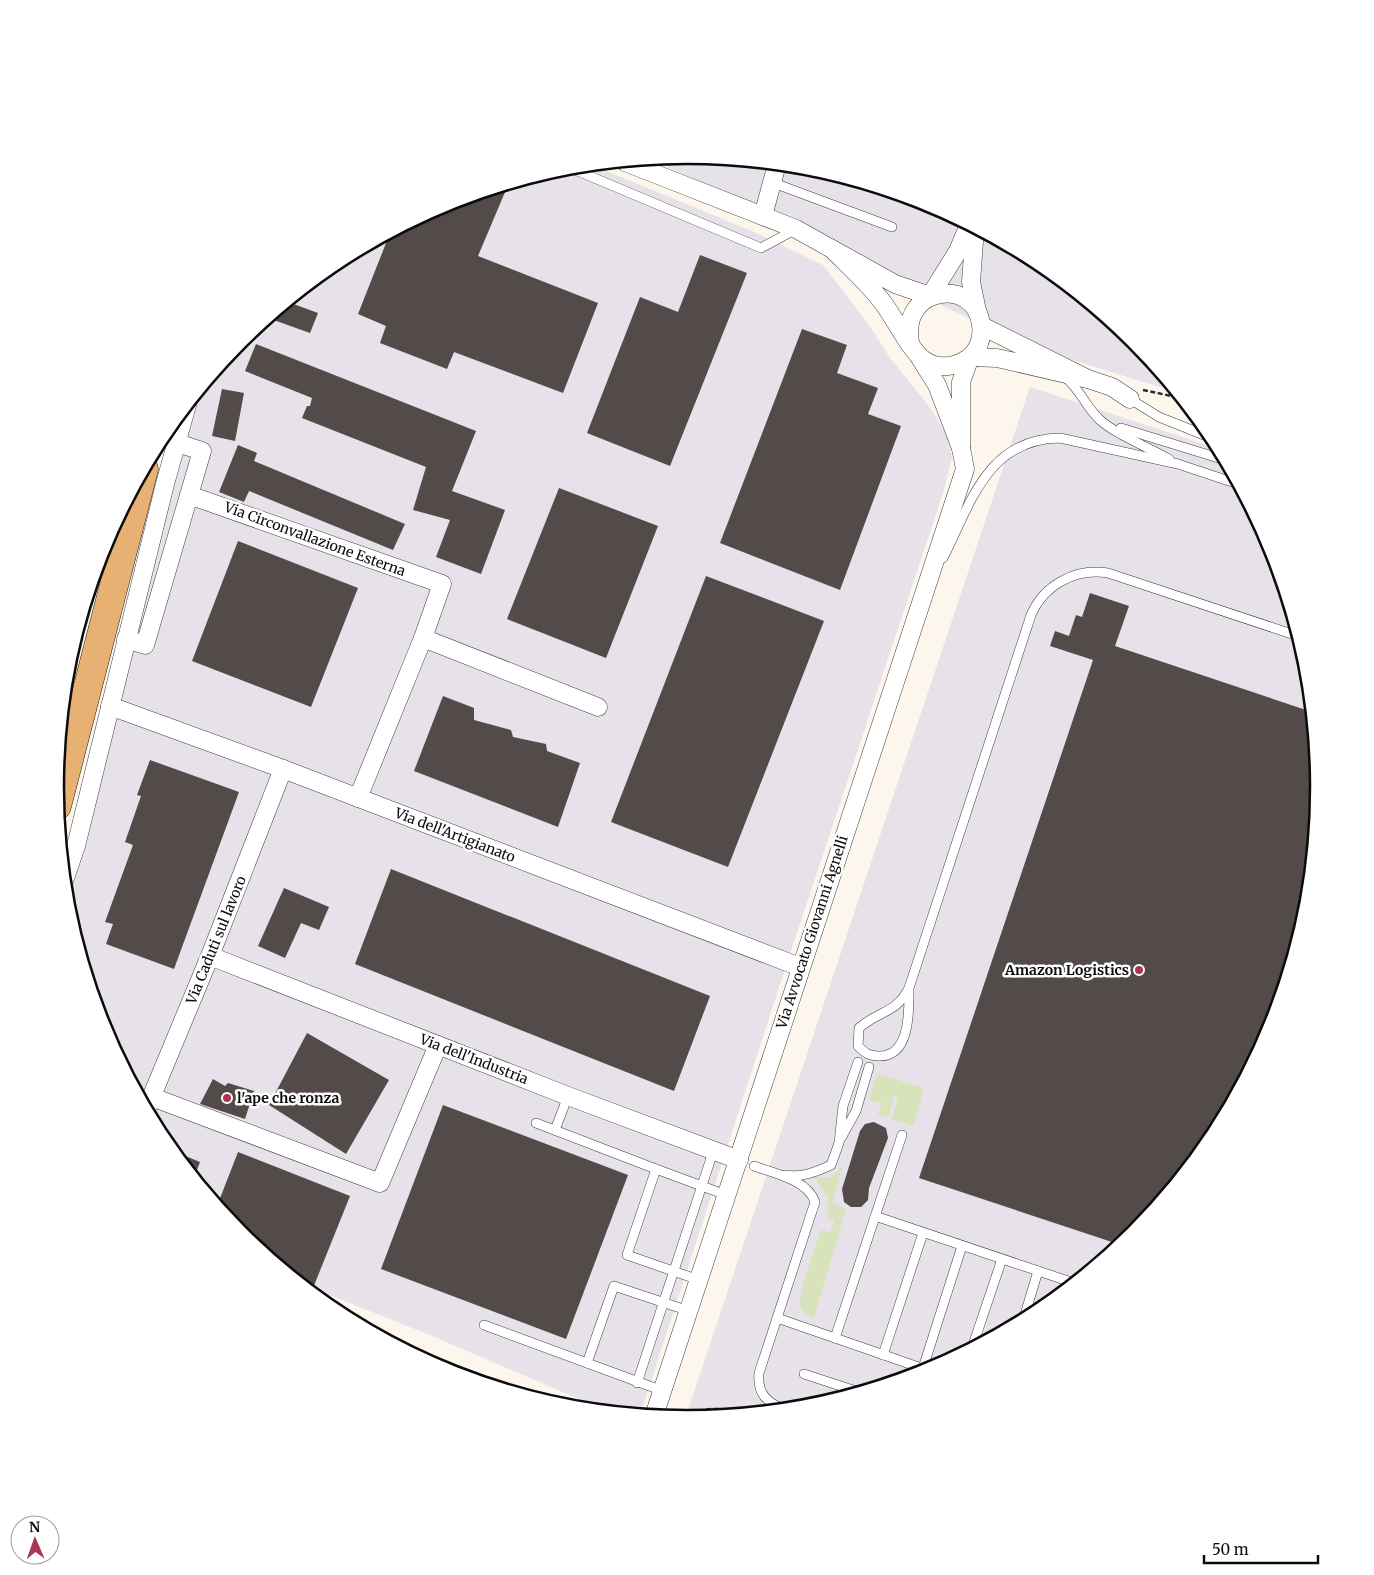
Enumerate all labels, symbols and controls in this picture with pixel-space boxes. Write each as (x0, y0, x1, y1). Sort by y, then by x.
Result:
street label: Via Circonvallazione Esterna (221, 497, 408, 580)
street label: Via dell'Artigianato (391, 803, 518, 866)
street label: Via Avvocato Giovanni Agnelli (772, 833, 852, 1032)
street label: Via Caduti sul lavoro (182, 873, 250, 1008)
place label: Amazon Logistics (1004, 961, 1129, 979)
marker: Amazon Logistics (1133, 964, 1145, 976)
street label: Via dell'Industria (416, 1030, 531, 1088)
place label: l'ape che ronza (237, 1089, 339, 1107)
marker: l'ape che ronza (221, 1092, 233, 1104)
north arrow (10, 1515, 60, 1565)
text: N (29, 1518, 40, 1536)
scale bar (1204, 1532, 1318, 1564)
text: 50 m (1212, 1540, 1249, 1559)

